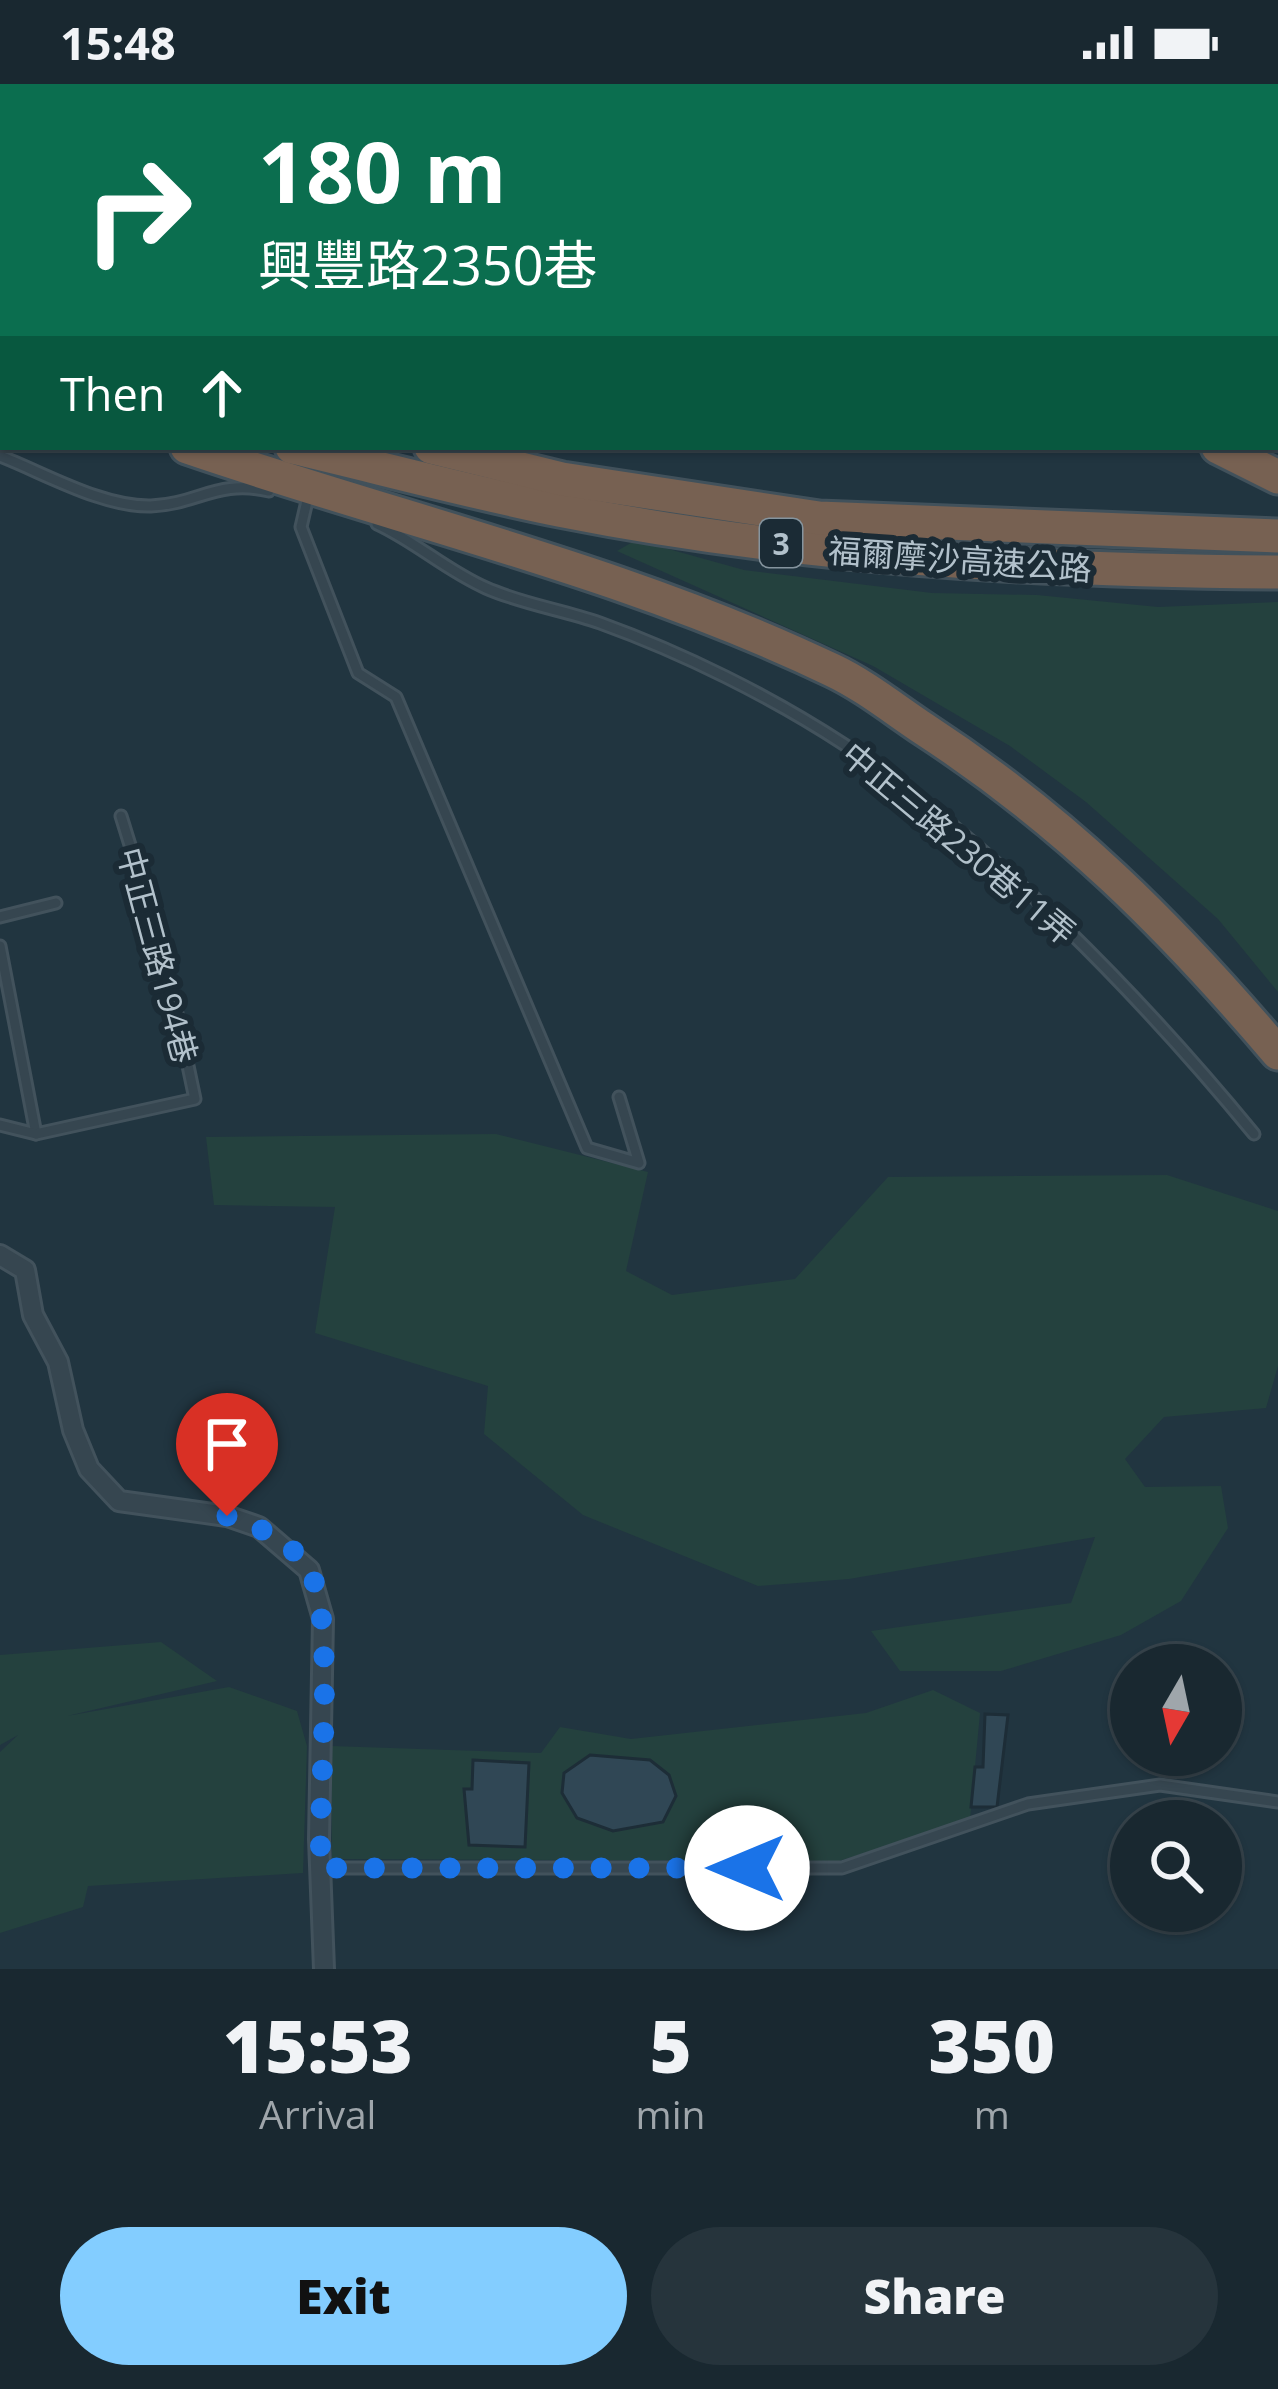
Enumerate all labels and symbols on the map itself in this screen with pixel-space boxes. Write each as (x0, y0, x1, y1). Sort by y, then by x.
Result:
road number: 3 (760, 519, 802, 567)
street label: 福爾摩沙高速公路 (827, 527, 1093, 591)
street label: 中正三路230巷11弄 (833, 732, 1085, 954)
street label: 中正三路194巷 (108, 842, 208, 1068)
pin (176, 1393, 278, 1516)
north arrow (1110, 1644, 1242, 1776)
position arrow (684, 1805, 810, 1931)

